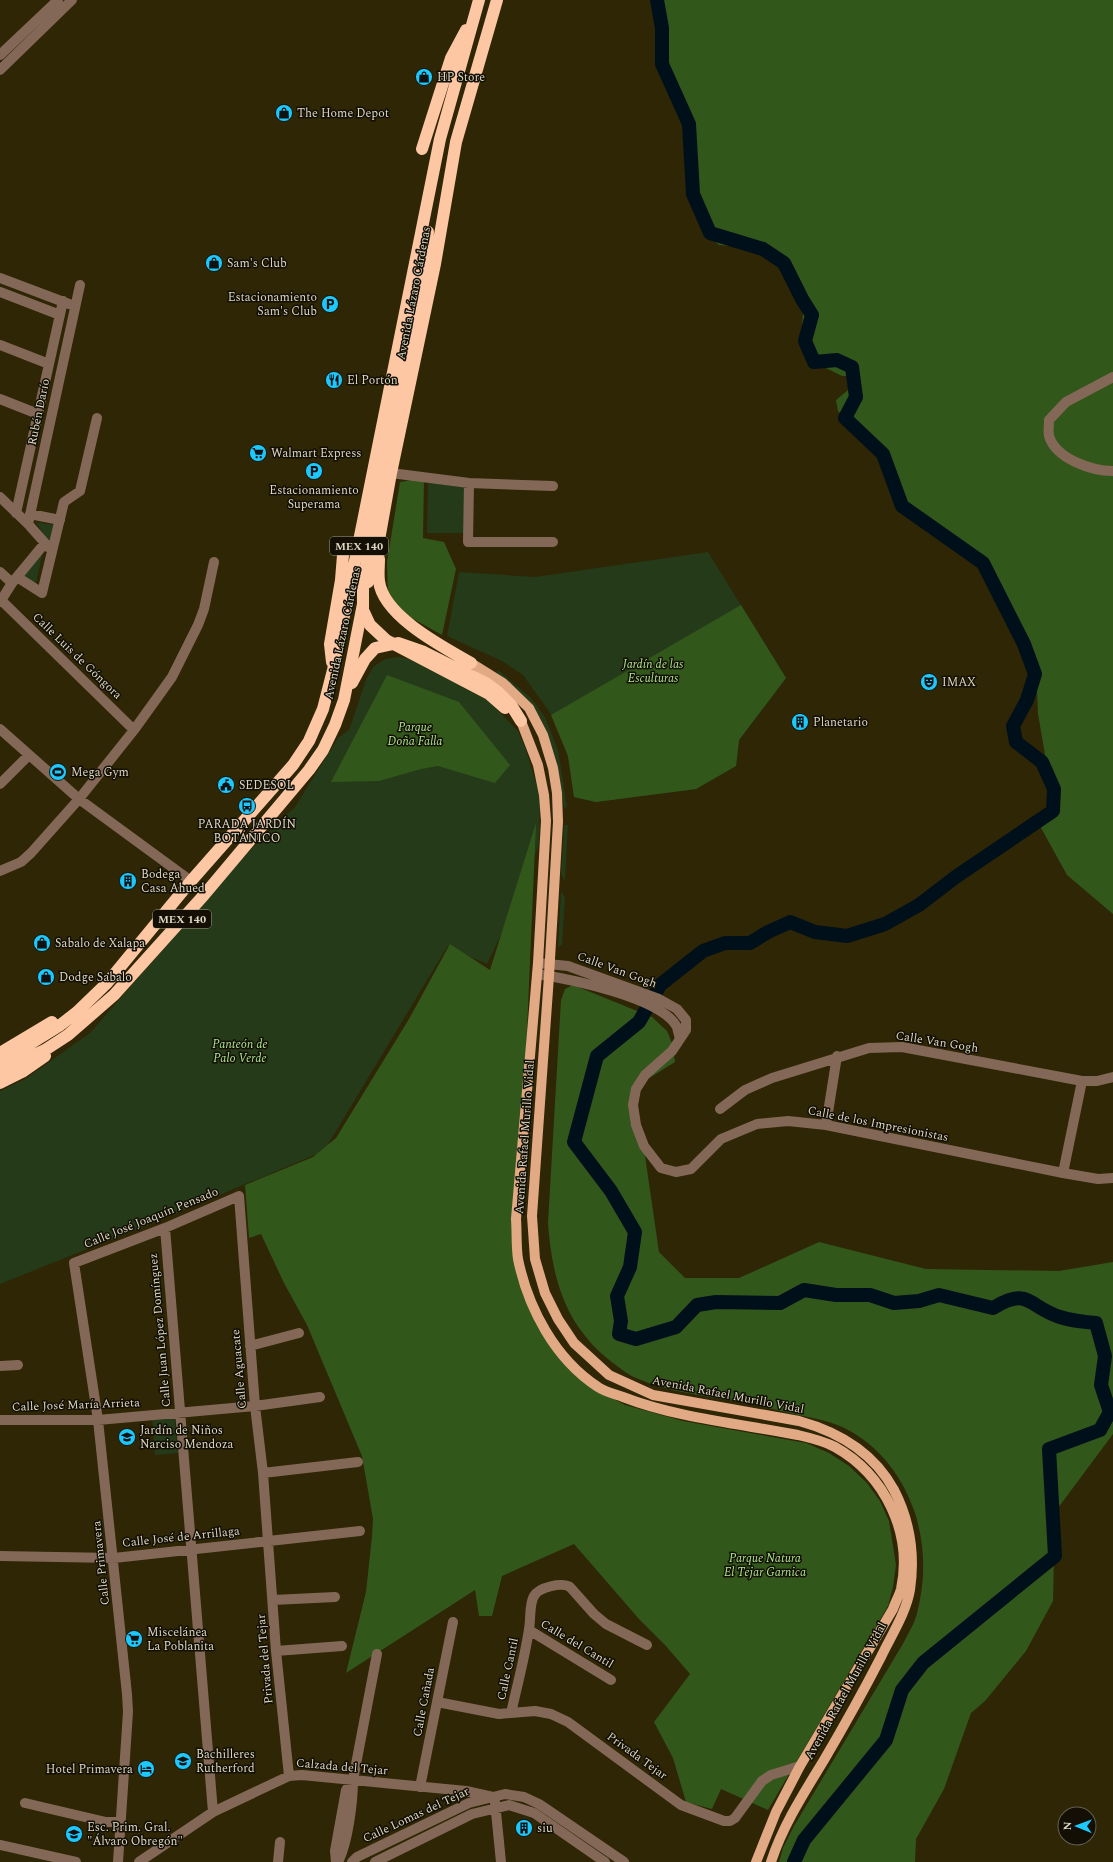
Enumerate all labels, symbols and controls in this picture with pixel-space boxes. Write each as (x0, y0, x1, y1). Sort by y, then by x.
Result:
shop icon: HP Store (414, 67, 434, 87)
place label: HP Store (437, 68, 485, 87)
shop icon: The Home Depot (274, 103, 294, 123)
place label: The Home Depot (297, 104, 389, 123)
street label: Avenida Lázaro Cárdenas (392, 225, 436, 361)
shop icon: Sam's Club (204, 253, 224, 273)
place label: Sam's Club (227, 254, 287, 273)
place label: Estacionamiento Sam's Club (228, 288, 317, 321)
parking icon: Estacionamiento Sam's Club (320, 294, 340, 314)
restaurant icon: El Portón (324, 370, 344, 390)
place label: El Portón (347, 371, 398, 390)
street label: Rubén Darío (23, 377, 55, 447)
supermarket icon: Walmart Express (248, 443, 268, 463)
place label: Walmart Express (271, 444, 361, 463)
parking icon: Estacionamiento Superama (304, 461, 324, 481)
place label: Estacionamiento Superama (269, 481, 359, 514)
road number: MEX 140 (330, 537, 388, 555)
street label: Avenida Lázaro Cárdenas (320, 565, 366, 701)
street label: Calle Luis de Góngora (28, 608, 126, 704)
park label: Jardín de las Esculturas (622, 655, 684, 688)
theatre icon: IMAX (919, 672, 939, 692)
place label: IMAX (942, 673, 976, 692)
building icon: Planetario (790, 712, 810, 732)
place label: Planetario (813, 713, 868, 732)
park label: Parque Doña Falla (388, 718, 442, 751)
sports icon: Mega Gym (48, 762, 68, 782)
place label: Mega Gym (71, 763, 129, 782)
public building icon: SEDESOL (216, 775, 236, 795)
place label: SEDESOL (239, 776, 294, 795)
bus stop icon: PARADA JARDÍN BOTÁNICO (237, 796, 257, 816)
place label: PARADA JARDÍN BOTÁNICO (198, 815, 296, 848)
place label: Bodega Casa Ahued (141, 865, 205, 898)
building icon: Bodega Casa Ahued (118, 871, 138, 891)
road number: MEX 140 (153, 910, 211, 928)
shop icon: Sabalo de Xalapa (32, 933, 52, 953)
place label: Sabalo de Xalapa (55, 934, 145, 953)
street label: Calle Van Gogh (574, 947, 660, 993)
shop icon: Dodge Sabalo (36, 967, 56, 987)
place label: Dodge Sabalo (59, 968, 132, 987)
street label: Calle Van Gogh (894, 1026, 980, 1058)
park label: Panteón de Palo Verde (212, 1035, 268, 1068)
street label: Avenida Rafael Murillo Vidal (510, 1059, 540, 1215)
street label: Calle de los Impresionistas (806, 1101, 950, 1147)
street label: Calle José Joaquín Pensado (81, 1182, 221, 1254)
street label: Calle Juan López Domínguez (144, 1252, 176, 1408)
street label: Calle Aguacate (226, 1328, 252, 1410)
street label: Avenida Rafael Murillo Vidal (650, 1371, 806, 1419)
street label: Calle José María Arrieta (12, 1393, 141, 1417)
place label: Jardín de Niños Narciso Mendoza (140, 1421, 233, 1454)
school or university icon: Jardín de Niños Narciso Mendoza (117, 1427, 137, 1447)
street label: Calle Primavera (87, 1520, 115, 1606)
street label: Calle José de Arrillaga (121, 1521, 241, 1553)
park label: Parque Natura El Tejar Garnica (724, 1549, 806, 1582)
street label: Privada del Tejar (252, 1613, 278, 1705)
street label: Calle del Cantil (537, 1615, 617, 1673)
street label: Avenida Rafael Murillo Vidal (800, 1619, 892, 1763)
place label: Miscelánea La Poblanita (147, 1623, 214, 1656)
supermarket icon: Miscelánea La Poblanita (124, 1629, 144, 1649)
street label: Calle Cantil (492, 1636, 524, 1702)
street label: Calle Cañada (408, 1666, 440, 1738)
street label: Privada Tejar (603, 1727, 671, 1785)
place label: Bachilleres Rutherford (196, 1745, 255, 1778)
school or university icon: Bachilleres Rutherford (173, 1751, 193, 1771)
street label: Calzada del Tejar (295, 1754, 389, 1780)
hotel icon: Hotel Primavera (136, 1759, 156, 1779)
place label: Hotel Primavera (46, 1760, 133, 1779)
street label: Calle Lomas del Tejar (360, 1782, 473, 1848)
north arrow (1057, 1806, 1097, 1846)
place label: Esc. Prim. Gral. "Álvaro Obregón" (87, 1818, 183, 1851)
building icon: siu (514, 1818, 534, 1838)
place label: siu (537, 1819, 553, 1838)
text: N (1059, 1821, 1076, 1830)
school or university icon: Esc. Prim. Gral. "Álvaro Obregón" (64, 1824, 84, 1844)

